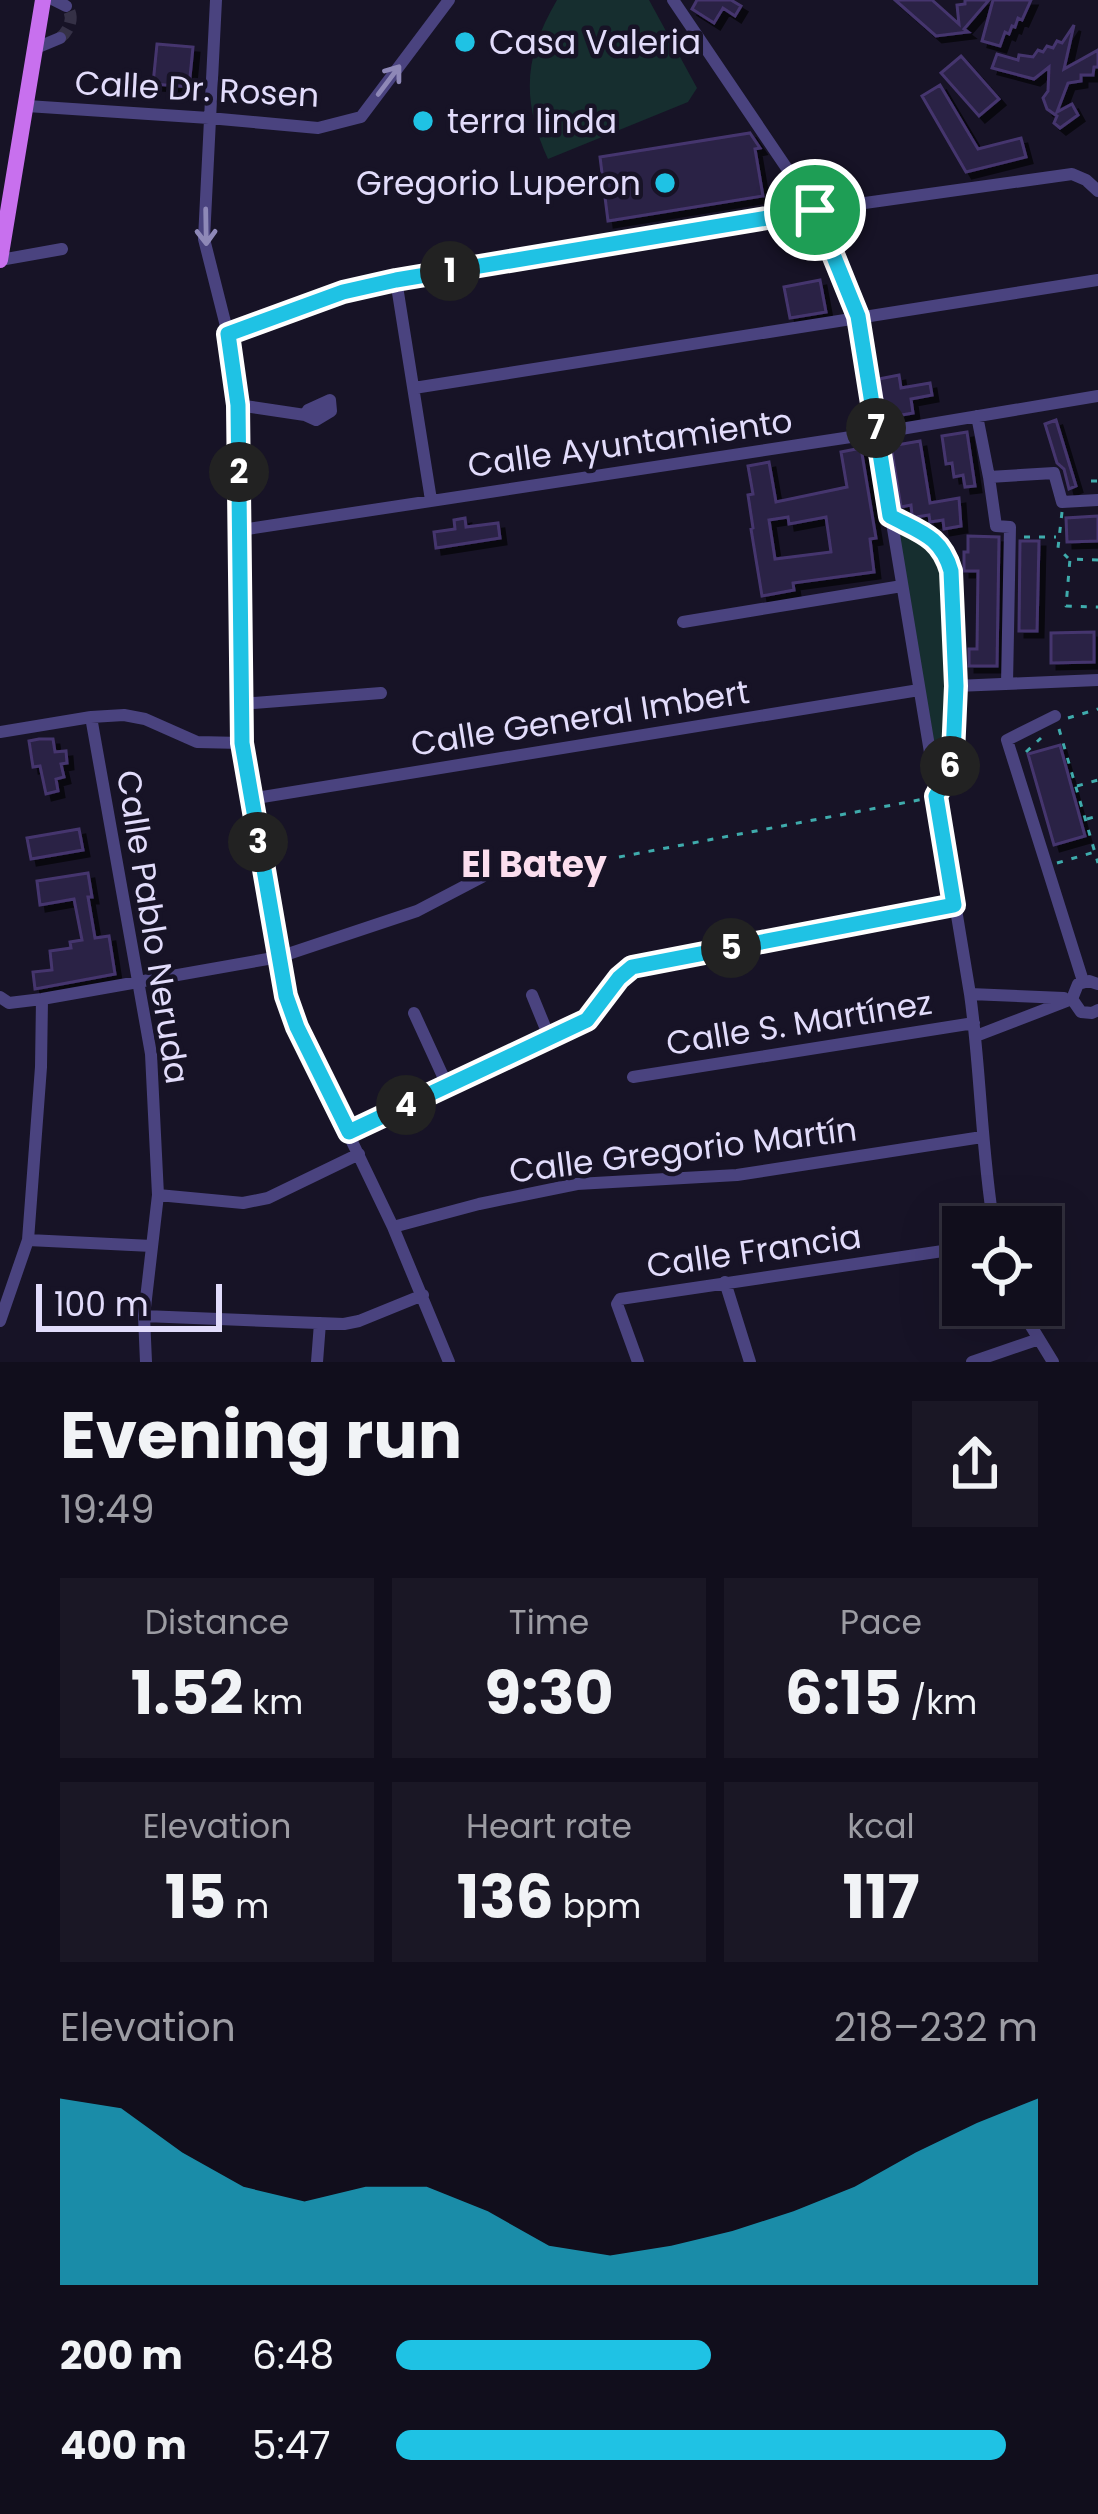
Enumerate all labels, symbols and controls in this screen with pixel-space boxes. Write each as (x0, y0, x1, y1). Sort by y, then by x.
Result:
place label: Casa Valeria (489, 19, 701, 66)
marker: Casa Valeria (452, 29, 478, 55)
street label: Calle Dr. Rosen (74, 59, 320, 119)
one-way arrow (376, 64, 402, 97)
place label: terra linda (447, 98, 617, 145)
marker: terra linda (410, 108, 436, 134)
pin (764, 159, 866, 261)
place label: Gregorio Luperon (356, 160, 641, 207)
marker: Gregorio Luperon (652, 170, 678, 196)
icon: arrive (782, 177, 848, 243)
one-way arrow (194, 207, 217, 246)
pin: 1 (420, 241, 480, 301)
text: 1 (444, 247, 456, 294)
street label: Calle Ayuntamiento (465, 397, 795, 489)
pin: 7 (846, 398, 906, 458)
text: 7 (867, 404, 885, 451)
pin: 2 (209, 442, 269, 502)
text: 2 (230, 448, 248, 495)
street label: Calle General Imbert (408, 668, 752, 768)
pin: 6 (920, 736, 980, 796)
text: 6 (939, 742, 961, 789)
street label: Calle Pablo Neruda (105, 767, 201, 1087)
pin: 3 (228, 812, 288, 872)
text: 3 (248, 818, 268, 865)
district label: El Batey (461, 839, 607, 890)
pin: 5 (701, 918, 761, 978)
text: 5 (720, 924, 742, 971)
street label: Calle S. Martínez (663, 979, 935, 1067)
pin: 4 (376, 1075, 436, 1135)
text: 4 (395, 1081, 417, 1128)
street label: Calle Gregorio Martín (507, 1105, 859, 1195)
map controls (942, 1206, 1062, 1326)
button: locate (942, 1206, 1062, 1326)
street label: Calle Francia (644, 1213, 864, 1289)
scale bar (36, 1278, 222, 1331)
text: 100 m (54, 1281, 149, 1328)
text: Evening run (60, 1389, 462, 1481)
button: share (912, 1401, 1038, 1527)
text: 19:49 (60, 1482, 154, 1537)
text: Distance (145, 1599, 289, 1646)
text: Time (509, 1599, 589, 1646)
text: Pace (840, 1599, 922, 1646)
text: 1.52 (131, 1651, 243, 1735)
text: 9:30 (484, 1651, 614, 1735)
text: 6:15 (785, 1651, 902, 1735)
text: km (243, 1679, 303, 1726)
text: /km (902, 1679, 977, 1726)
text: Elevation (143, 1803, 291, 1850)
text: Heart rate (466, 1803, 632, 1850)
text: kcal (847, 1803, 915, 1850)
text: 15 (165, 1855, 226, 1939)
text: 136 (457, 1855, 554, 1939)
text: 117 (842, 1855, 920, 1939)
text: m (226, 1883, 269, 1930)
text: bpm (554, 1883, 641, 1930)
text: Elevation (60, 2000, 236, 2055)
text: 218–232 m (834, 2000, 1038, 2055)
text: 200 m (60, 2328, 183, 2383)
text: 6:48 (252, 2328, 334, 2383)
text: 400 m (60, 2418, 187, 2473)
text: 5:47 (252, 2418, 331, 2473)

